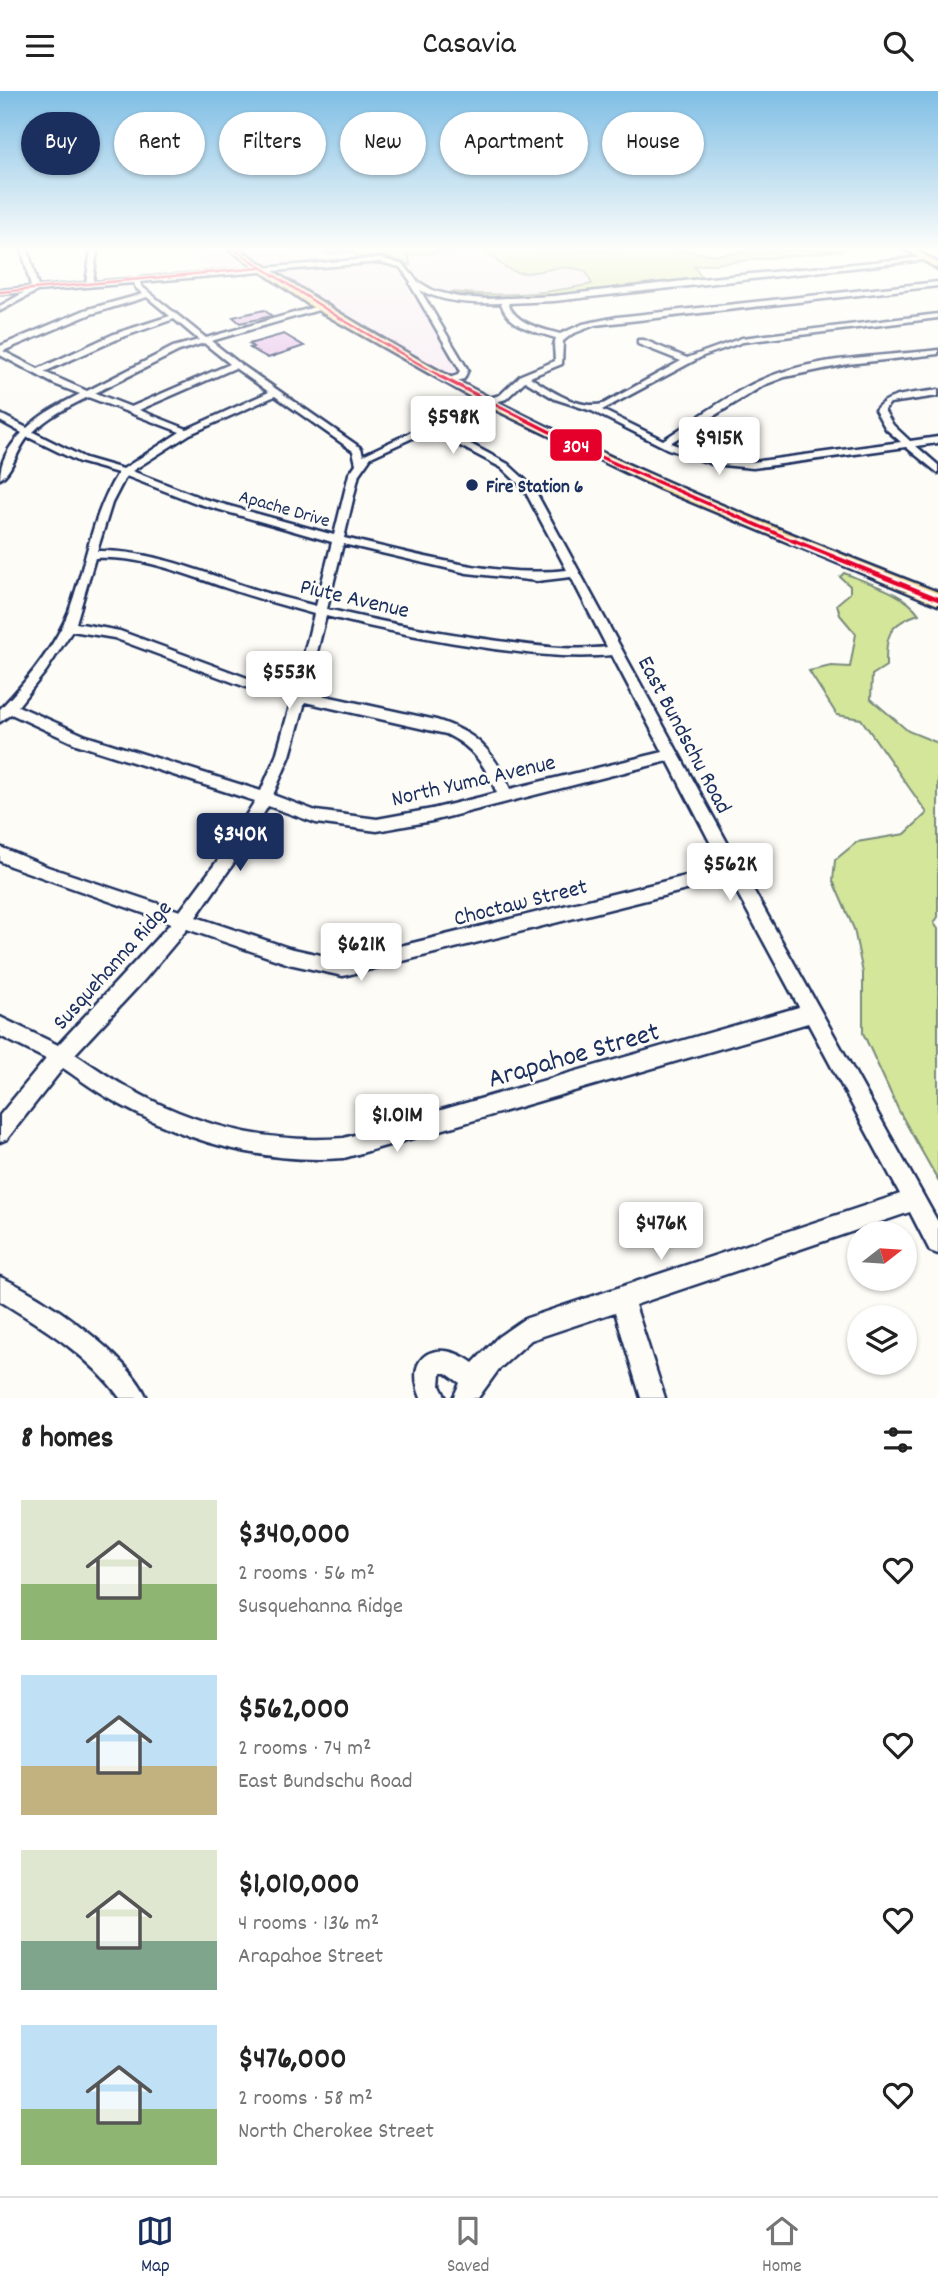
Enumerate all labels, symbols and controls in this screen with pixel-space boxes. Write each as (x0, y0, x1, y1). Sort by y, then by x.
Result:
text: Casavia (422, 23, 516, 69)
icon: menu (21, 27, 59, 65)
icon: search (879, 27, 917, 65)
chip: Buy (21, 112, 100, 175)
chip: Rent (114, 112, 205, 175)
chip: Filters (219, 112, 326, 175)
chip: New (340, 112, 426, 175)
chip: Apartment (440, 112, 588, 175)
chip: House (602, 112, 704, 175)
pin: $598K (404, 397, 502, 456)
text: $598K (427, 402, 479, 435)
pin: $915K (670, 417, 768, 477)
text: $915K (695, 423, 743, 456)
line badge: 304 (549, 428, 603, 462)
text: 304 (563, 435, 589, 462)
place label: Fire Station 6 (486, 475, 583, 502)
marker: Fire Station 6 (464, 477, 480, 493)
street label: Apache Drive (235, 484, 333, 536)
street label: Piute Avenue (296, 572, 412, 629)
pin: $553K (240, 651, 338, 711)
street label: East Bundschu Road (627, 651, 738, 820)
text: $553K (262, 657, 316, 690)
street label: North Yuma Avenue (388, 747, 559, 817)
pin: $340K (191, 813, 289, 873)
text: $340K (213, 819, 267, 852)
pin: $562K (681, 843, 779, 903)
text: $562K (703, 849, 757, 882)
street label: Choctaw Street (451, 872, 591, 937)
street label: Susquehanna Ridge (46, 894, 181, 1039)
pin: $621K (312, 923, 410, 983)
text: $621K (337, 929, 385, 962)
street label: Arapahoe Street (484, 1014, 665, 1101)
pin: $1.01M (340, 1095, 454, 1154)
text: $1.01M (371, 1100, 423, 1133)
pin: $476K (612, 1203, 710, 1262)
text: $476K (635, 1208, 687, 1241)
north arrow (847, 1221, 917, 1291)
map controls (847, 1221, 917, 1375)
button: layers (847, 1305, 917, 1375)
text: 8 homes (21, 1419, 113, 1462)
icon: filters (879, 1421, 917, 1459)
text: $340,000 (238, 1515, 350, 1558)
icon: home (77, 1528, 161, 1612)
icon: heart (879, 1551, 917, 1589)
text: 2 rooms · 56 m² (238, 1558, 375, 1591)
text: Susquehanna Ridge (238, 1591, 403, 1624)
text: $562,000 (238, 1690, 350, 1733)
icon: home (77, 1703, 161, 1787)
icon: heart (879, 1726, 917, 1764)
text: 2 rooms · 74 m² (238, 1733, 371, 1766)
text: East Bundschu Road (238, 1766, 413, 1799)
text: $1,010,000 (238, 1865, 360, 1908)
icon: home (77, 1878, 161, 1962)
icon: heart (879, 1901, 917, 1939)
text: 4 rooms · 136 m² (238, 1908, 379, 1941)
text: Arapahoe Street (238, 1941, 383, 1974)
text: $476,000 (238, 2040, 347, 2083)
icon: home (77, 2053, 161, 2137)
icon: heart (879, 2076, 917, 2114)
text: 2 rooms · 58 m² (238, 2083, 373, 2116)
text: North Cherokee Street (238, 2116, 434, 2149)
tab: Map (136, 2212, 174, 2281)
tab: Saved (447, 2212, 489, 2281)
tab: Home (762, 2212, 802, 2281)

